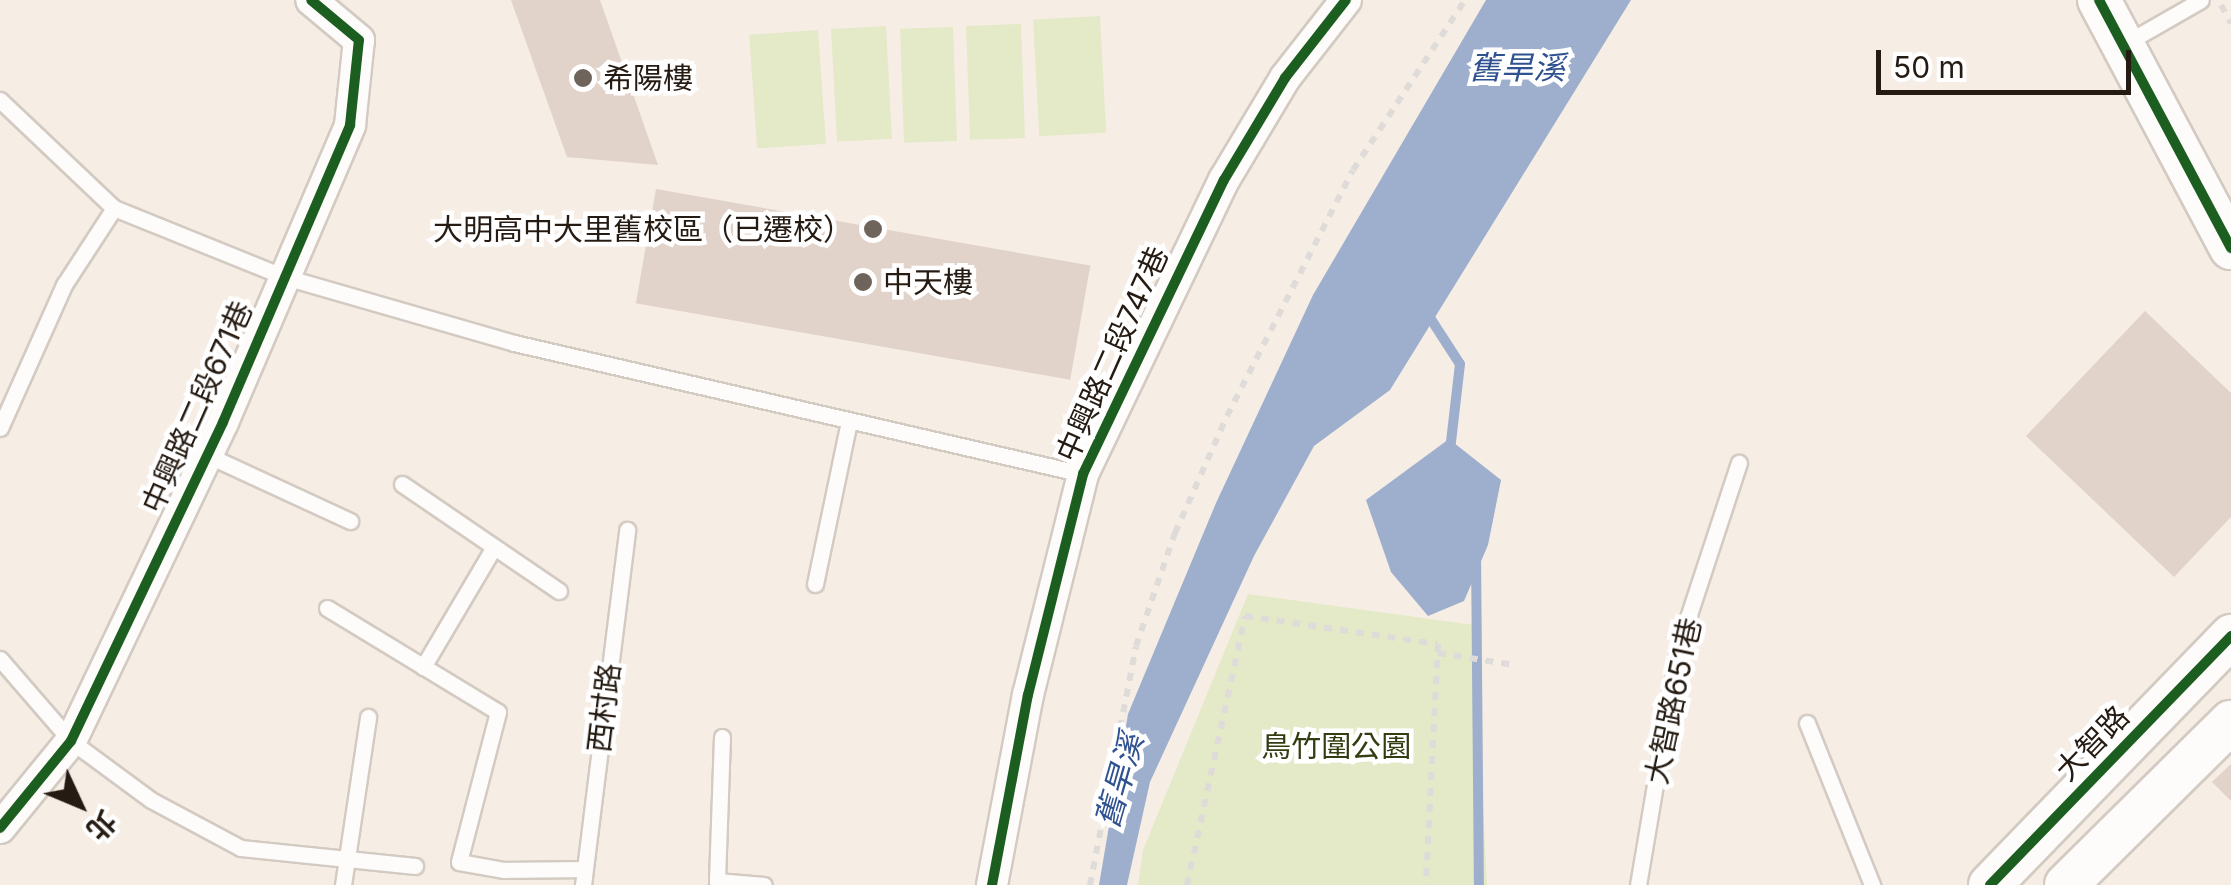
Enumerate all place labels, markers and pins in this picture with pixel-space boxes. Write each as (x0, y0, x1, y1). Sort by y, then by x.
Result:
place label: 希陽樓 (603, 60, 693, 96)
marker: 希陽樓 (572, 67, 594, 89)
place label: 大明高中大里舊校區（已遷校） (433, 211, 853, 247)
marker: 大明高中大里舊校區（已遷校） (862, 218, 884, 240)
place label: 中天樓 (883, 264, 973, 300)
marker: 中天樓 (852, 271, 874, 293)

